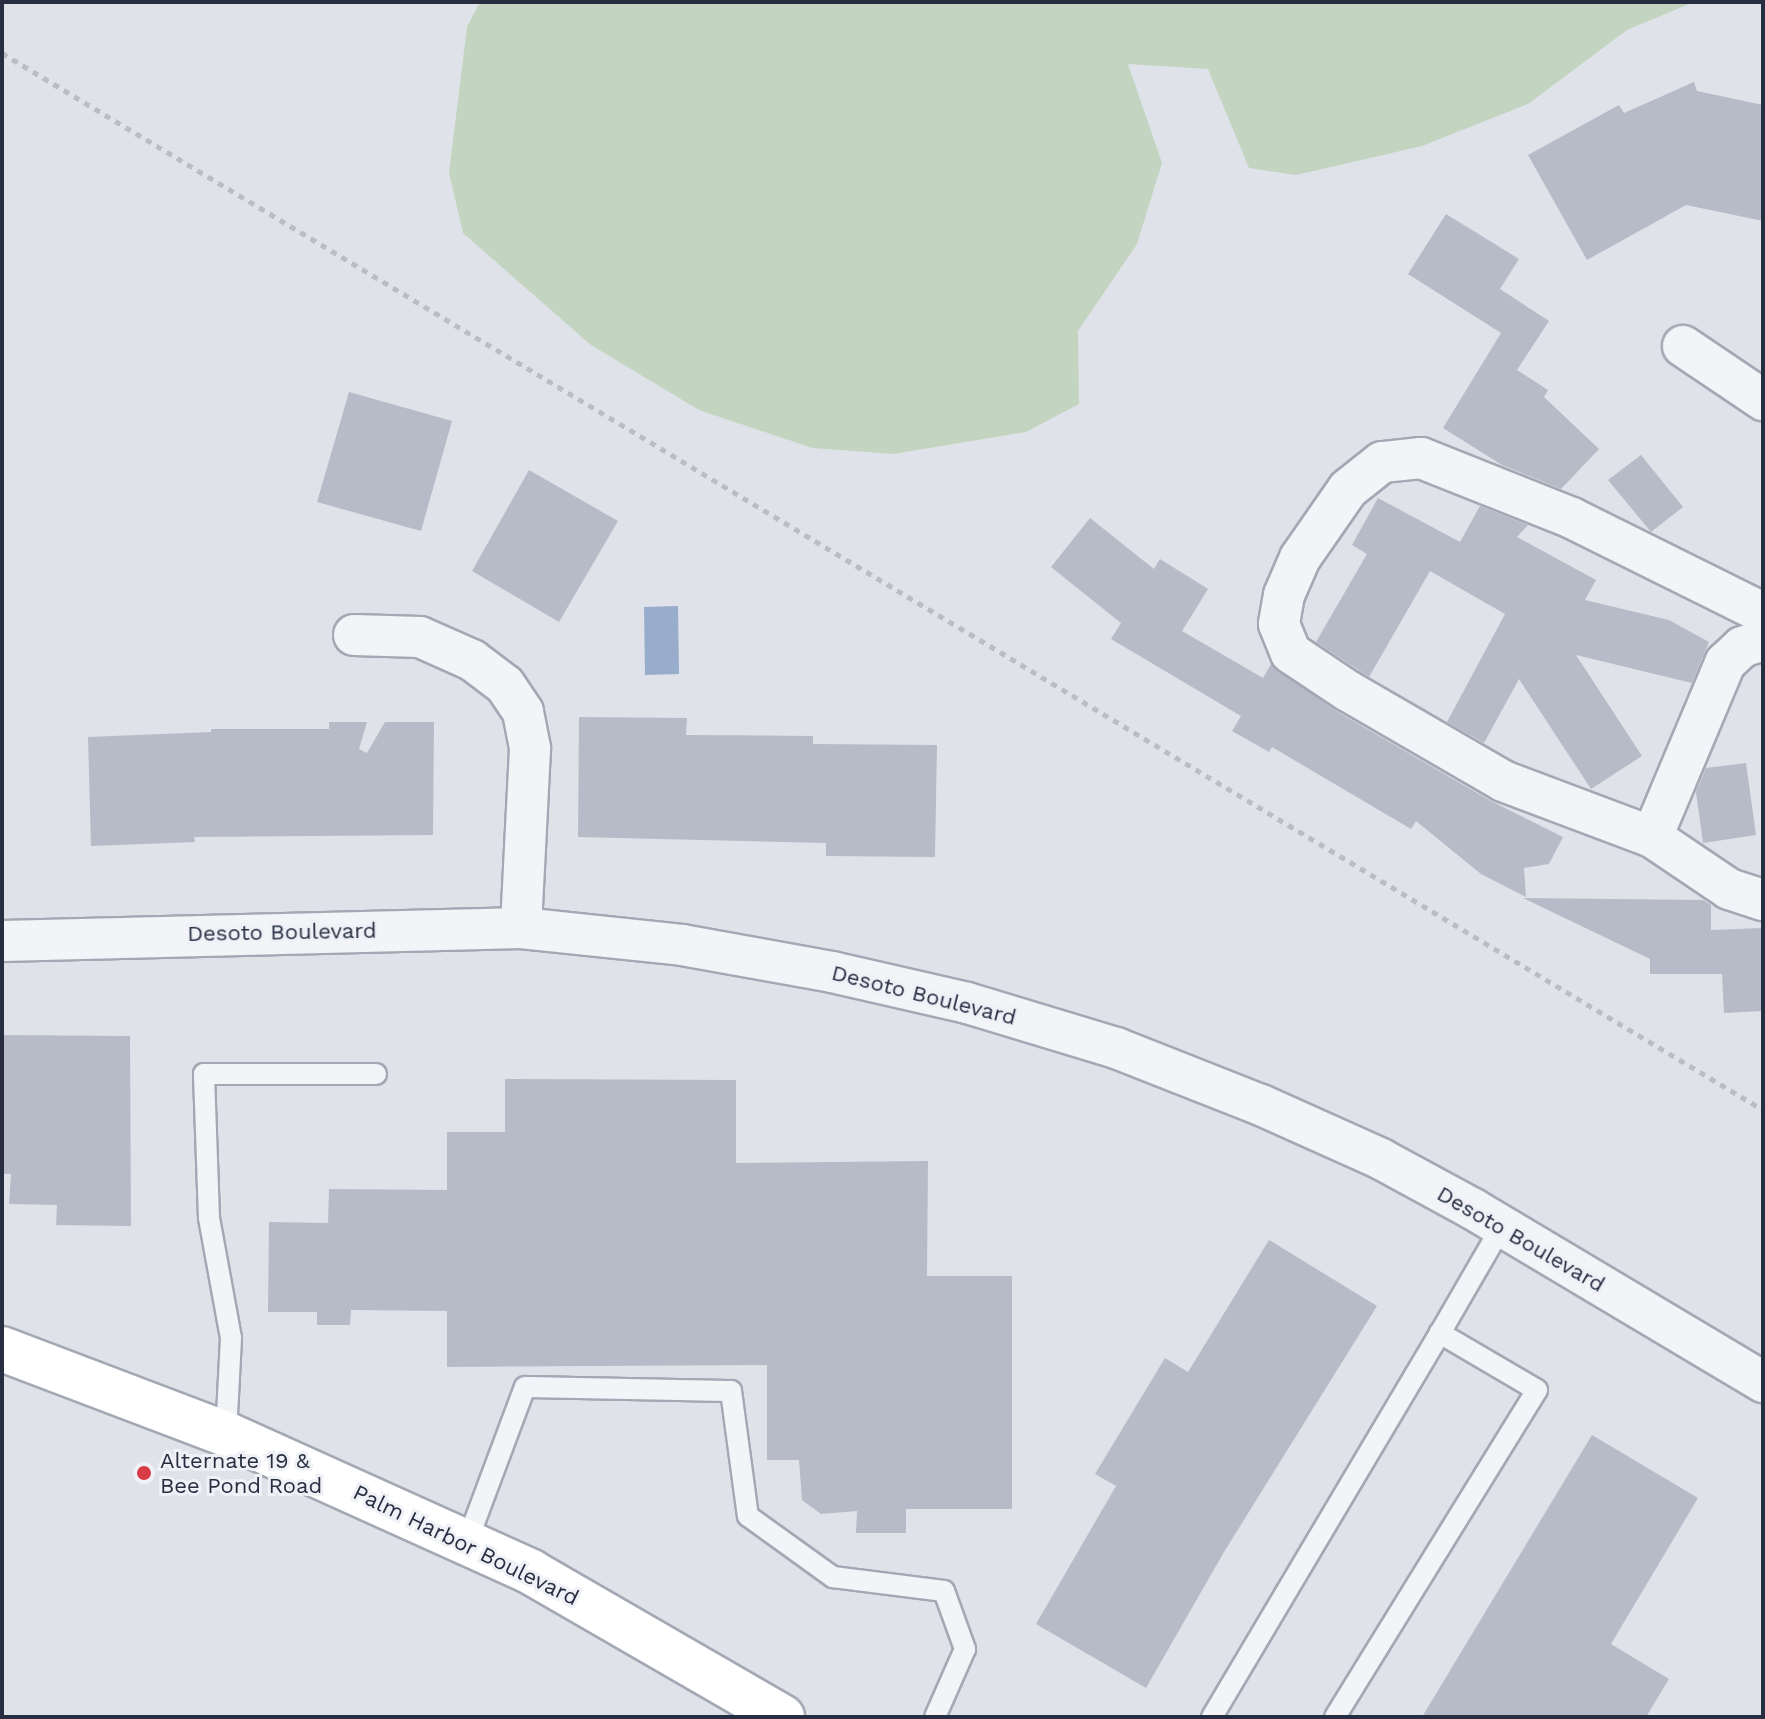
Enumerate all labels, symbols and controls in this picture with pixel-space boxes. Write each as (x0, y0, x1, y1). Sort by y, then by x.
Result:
street label: Desoto Boulevard (187, 917, 377, 947)
street label: Desoto Boulevard (829, 959, 1019, 1031)
street label: Desoto Boulevard (1432, 1180, 1610, 1298)
place label: Alternate 19 & Bee Pond Road (160, 1447, 322, 1498)
marker: Alternate 19 & Bee Pond Road (135, 1464, 153, 1482)
street label: Palm Harbor Boulevard (349, 1479, 583, 1611)

